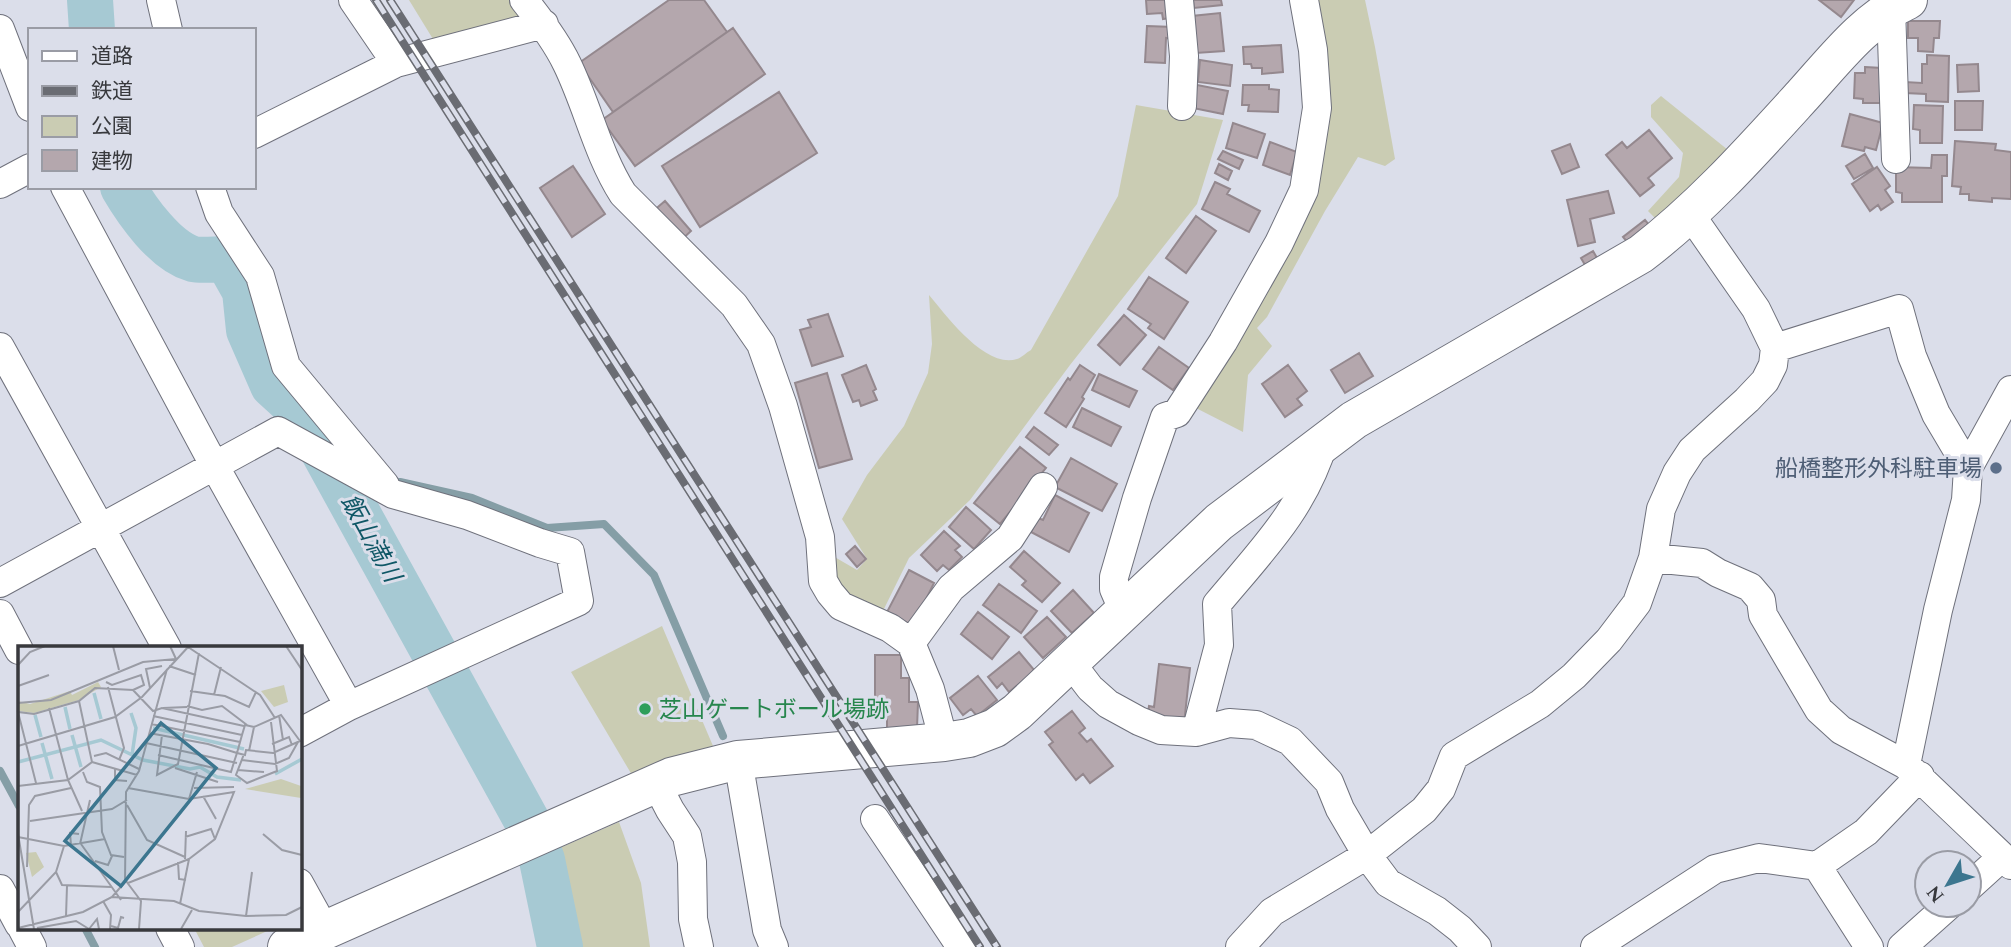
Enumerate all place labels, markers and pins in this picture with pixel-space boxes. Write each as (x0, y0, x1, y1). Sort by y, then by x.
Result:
place label: 船橋整形外科駐車場 (1775, 452, 1982, 487)
marker: 船橋整形外科駐車場 (1988, 460, 2004, 476)
place label: 芝山ゲートボール場跡 (659, 693, 889, 728)
marker: 芝山ゲートボール場跡 (637, 701, 653, 717)

